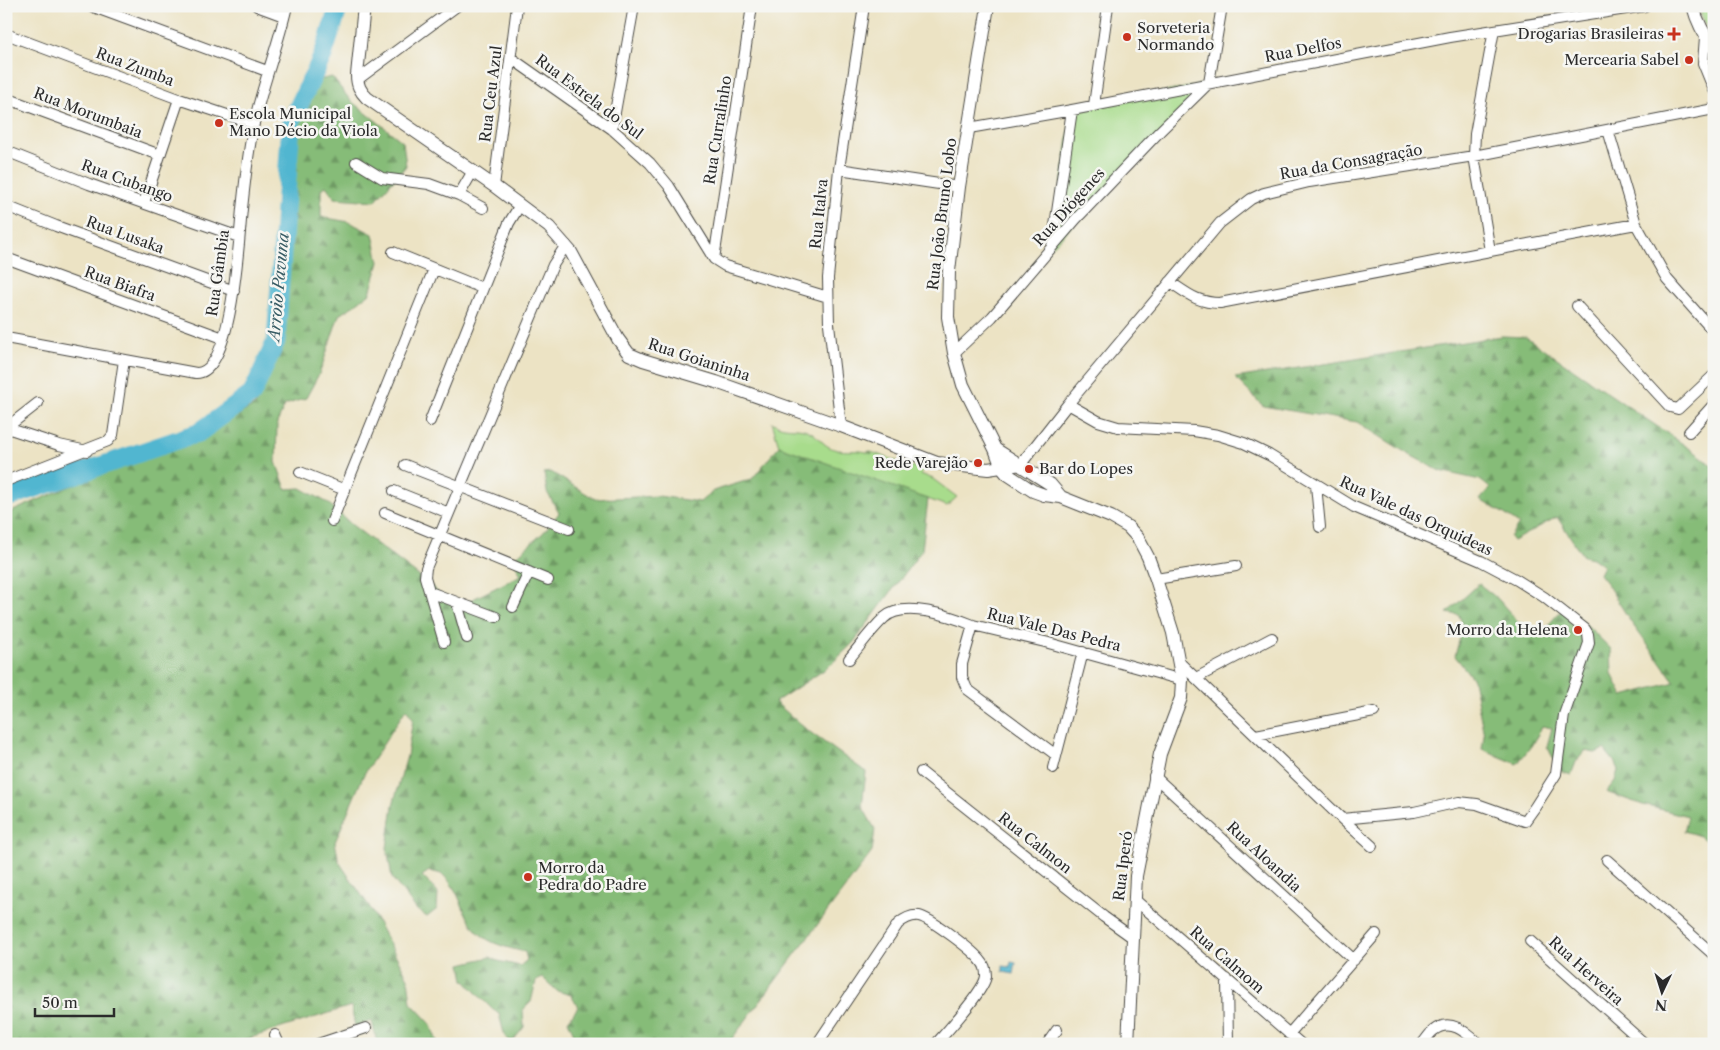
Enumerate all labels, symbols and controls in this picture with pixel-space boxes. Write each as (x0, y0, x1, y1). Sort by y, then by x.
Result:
place label: Sorveteria Normando (1137, 18, 1214, 54)
place label: Drogarias Brasileiras (1518, 24, 1664, 43)
marker: Drogarias Brasileiras (1668, 28, 1680, 40)
marker: Sorveteria Normando (1121, 31, 1133, 43)
street label: Rua Delfos (1263, 33, 1343, 66)
street label: Rua Zumba (93, 43, 177, 90)
street label: Rua Ceu Azul (475, 44, 506, 143)
street label: Rua Estrela do Sul (532, 50, 647, 144)
place label: Mercearia Sabel (1564, 50, 1680, 69)
marker: Mercearia Sabel (1683, 54, 1695, 66)
street label: Rua Curralinho (700, 74, 736, 186)
street label: Rua Morumbaia (31, 83, 145, 142)
place label: Escola Municipal Mano Décio da Viola (229, 104, 378, 140)
marker: Escola Municipal Mano Décio da Viola (213, 117, 225, 129)
street label: Rua João Bruno Lobo (923, 137, 960, 291)
street label: Rua da Consagração (1278, 140, 1424, 183)
street label: Rua Cubango (79, 155, 176, 206)
street label: Rua Diógenes (1029, 164, 1109, 250)
street label: Rua Italva (805, 178, 832, 250)
street label: Rua Lusaka (84, 212, 167, 257)
street label: Rua Gâmbia (202, 228, 233, 318)
water label: Arroio Pavuna (263, 232, 293, 345)
street label: Rua Biafra (82, 262, 158, 305)
street label: Rua Goianinha (646, 334, 753, 385)
place label: Rede Varejão (874, 453, 968, 472)
marker: Rede Varejão (972, 457, 984, 469)
place label: Bar do Lopes (1039, 459, 1133, 478)
marker: Bar do Lopes (1023, 463, 1035, 475)
street label: Rua Vale das Orquideas (1337, 472, 1496, 559)
street label: Rua Vale Das Pedra (985, 604, 1123, 655)
place label: Morro da Helena (1446, 620, 1568, 639)
marker: Morro da Helena (1572, 624, 1584, 636)
street label: Rua Calmon (995, 808, 1076, 878)
street label: Rua Aloandia (1223, 817, 1306, 896)
street label: Rua Iperó (1109, 830, 1136, 902)
place label: Morro da Pedra do Padre (538, 858, 647, 894)
marker: Morro da Pedra do Padre (522, 871, 534, 883)
street label: Rua Calmom (1186, 922, 1269, 997)
street label: Rua Herveira (1545, 932, 1628, 1009)
north arrow (1638, 968, 1688, 1018)
scale bar (35, 985, 114, 1017)
text: 50 m (42, 993, 78, 1012)
text: N (1654, 996, 1668, 1014)

